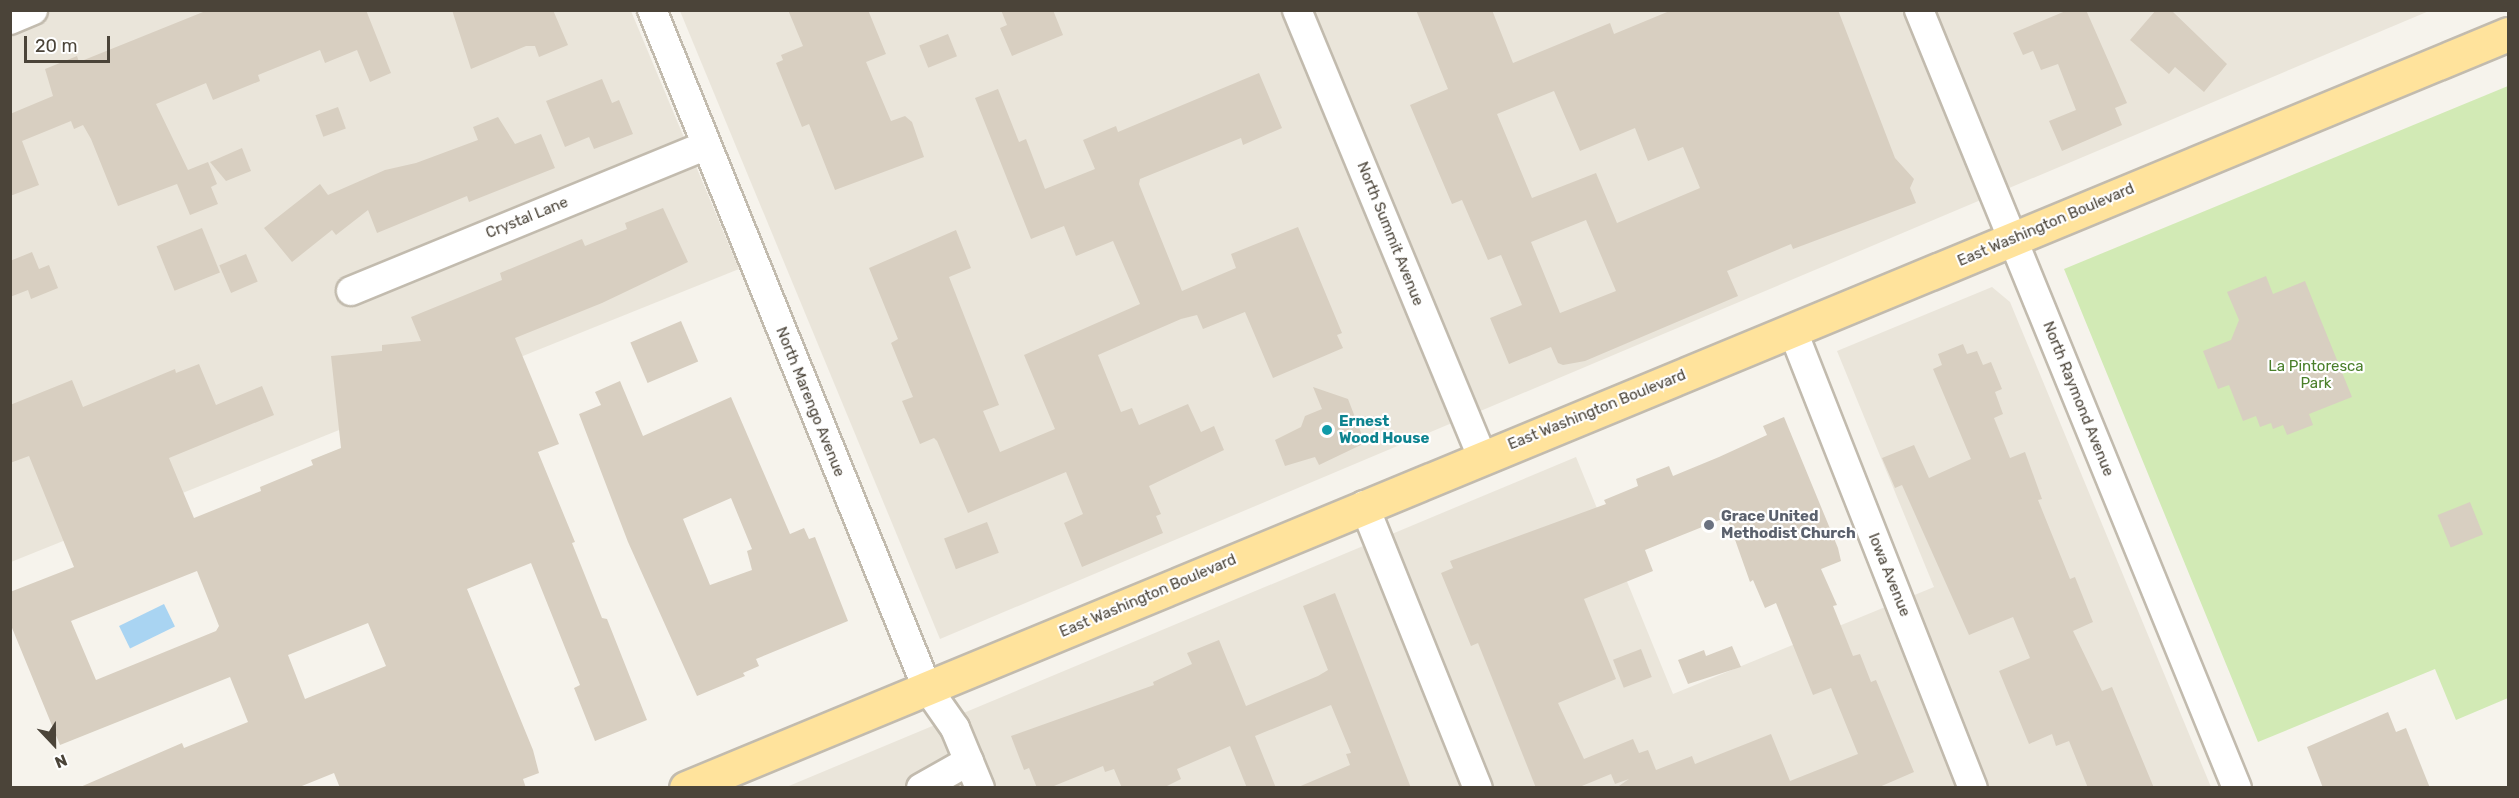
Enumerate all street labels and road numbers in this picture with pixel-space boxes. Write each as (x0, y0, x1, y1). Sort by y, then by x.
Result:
street label: North Summit Avenue (1353, 159, 1427, 309)
street label: East Washington Boulevard (1955, 180, 2137, 270)
street label: Crystal Lane (483, 193, 571, 243)
street label: North Raymond Avenue (2039, 319, 2117, 479)
street label: North Marengo Avenue (772, 324, 848, 480)
street label: East Washington Boulevard (1505, 366, 1689, 454)
street label: Iowa Avenue (1864, 530, 1914, 620)
street label: East Washington Boulevard (1057, 551, 1239, 641)

